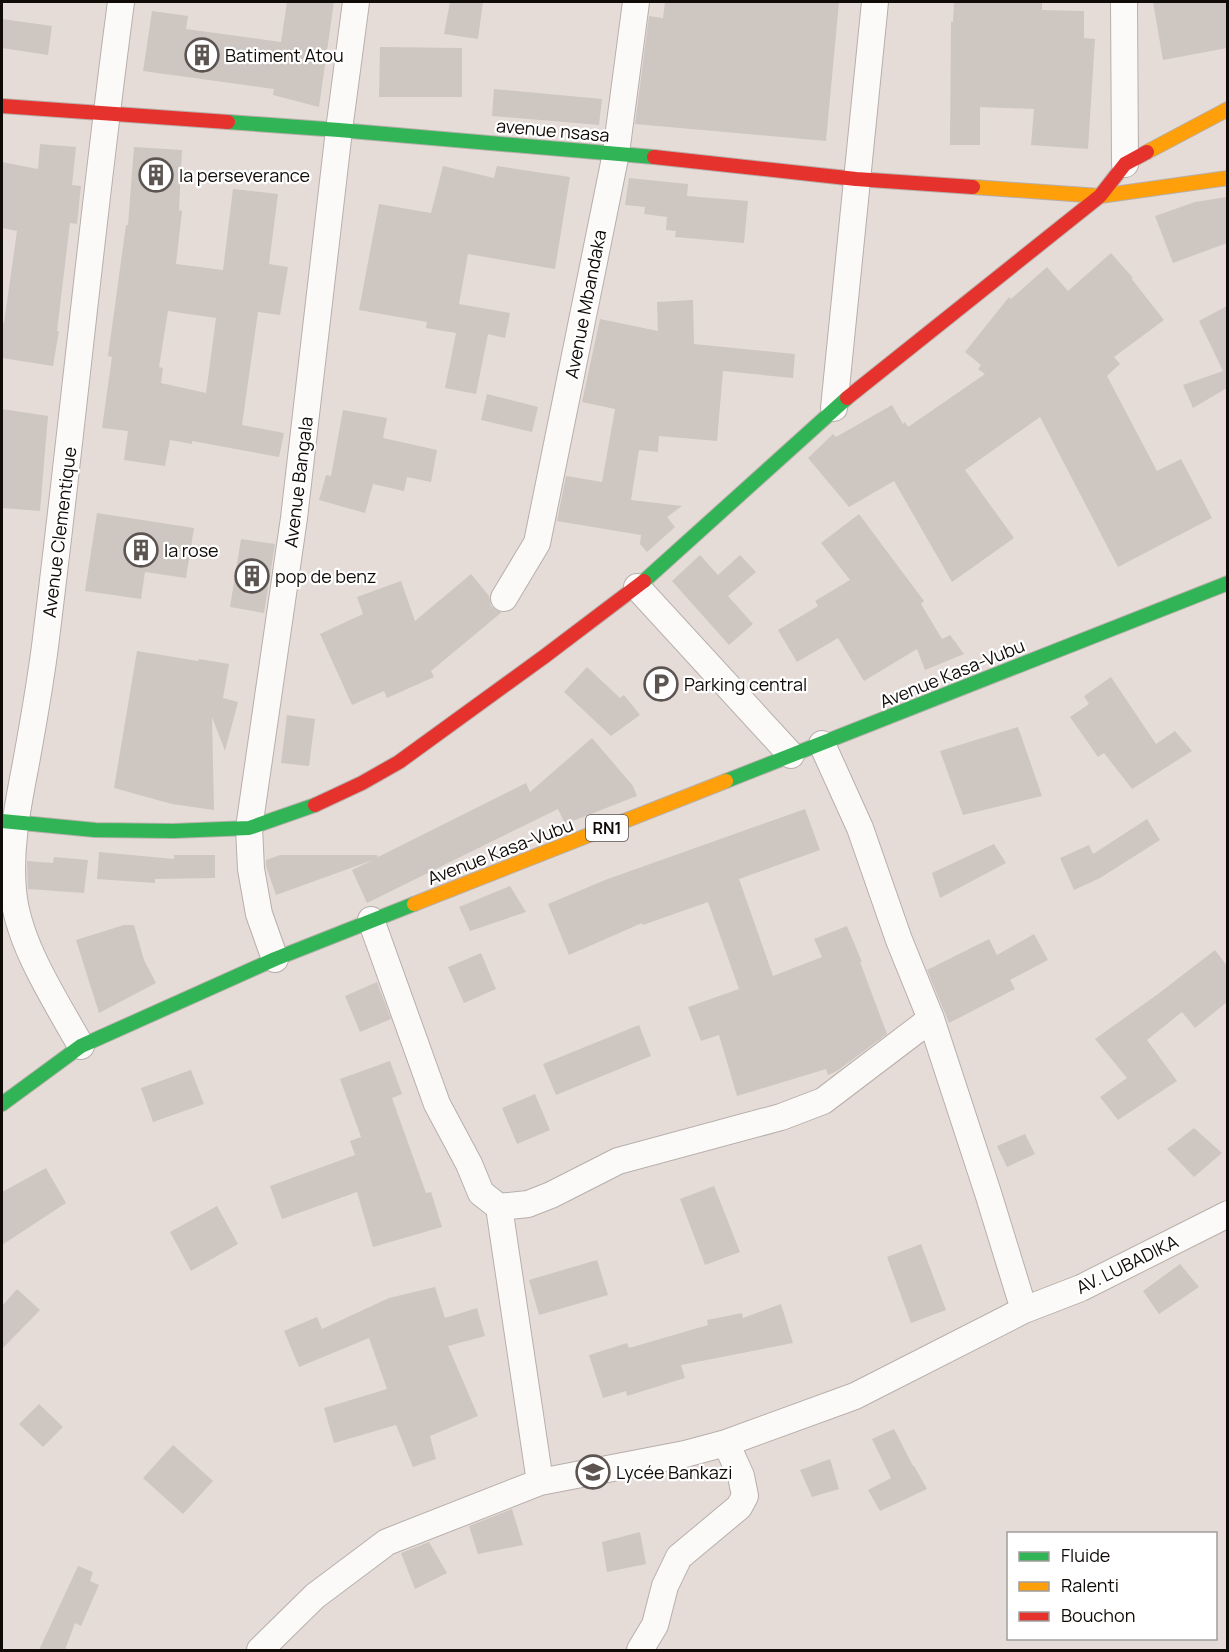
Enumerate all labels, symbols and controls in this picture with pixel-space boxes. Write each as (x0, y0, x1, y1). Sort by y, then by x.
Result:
building icon: Batiment Atou (184, 37, 220, 73)
place label: Batiment Atou (225, 43, 344, 67)
street label: avenue nsasa (495, 113, 611, 147)
building icon: la perseverance (138, 157, 174, 193)
place label: la perseverance (179, 163, 310, 187)
street label: Avenue Mbandaka (559, 227, 611, 381)
street label: Avenue Bangala (278, 415, 318, 549)
street label: Avenue Clementique (37, 445, 81, 619)
building icon: la rose (123, 532, 159, 568)
place label: la rose (164, 538, 219, 562)
building icon: pop de benz (234, 558, 270, 594)
place label: pop de benz (275, 564, 376, 588)
street label: Avenue Kasa-Vubu (876, 633, 1028, 713)
parking icon: Parking central (643, 666, 679, 702)
place label: Parking central (684, 672, 807, 696)
street label: Avenue Kasa-Vubu (424, 812, 576, 890)
road number: RN1 (586, 815, 628, 841)
street label: AV. LUBADIKA (1072, 1229, 1183, 1299)
school or university icon: Lycée Bankazi (575, 1454, 611, 1490)
place label: Lycée Bankazi (616, 1460, 732, 1484)
legend (1007, 1532, 1217, 1640)
text: Fluide (1061, 1543, 1110, 1567)
text: Ralenti (1061, 1573, 1119, 1597)
text: Bouchon (1061, 1603, 1135, 1627)

